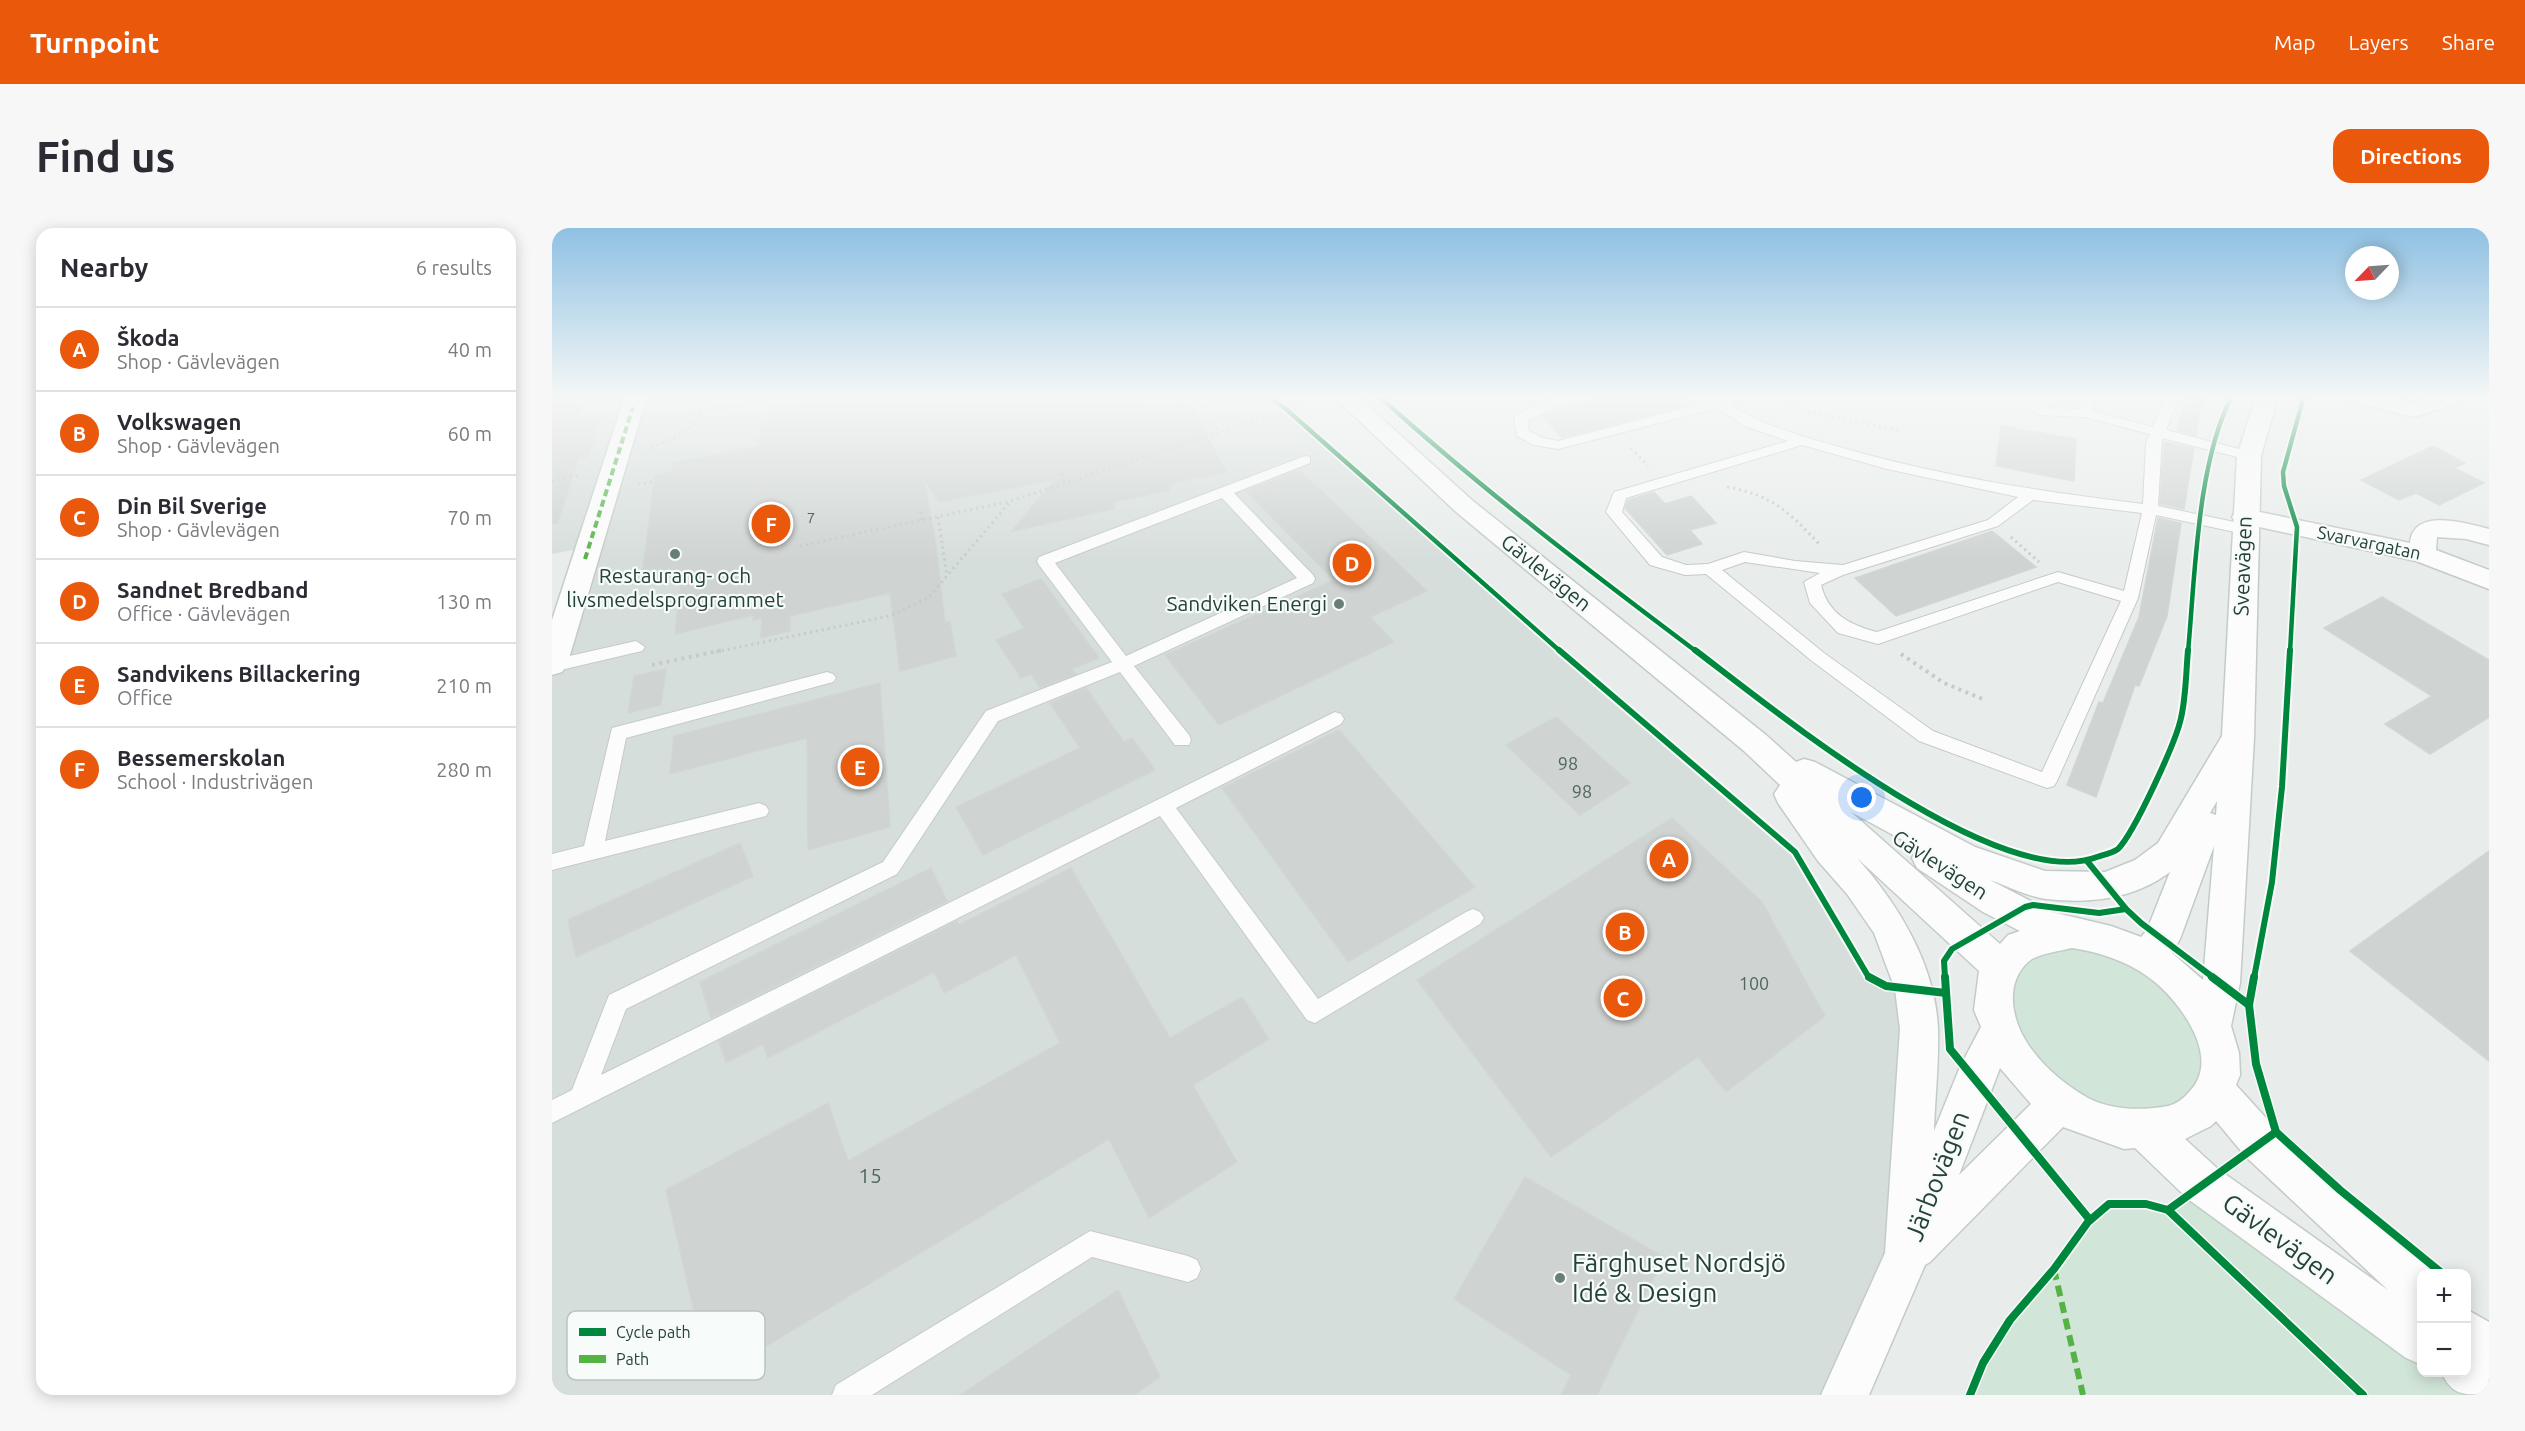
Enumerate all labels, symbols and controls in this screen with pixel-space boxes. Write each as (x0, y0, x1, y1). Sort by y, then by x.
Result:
text: Turnpoint (30, 27, 159, 58)
text: Map (2274, 30, 2315, 54)
text: Layers (2348, 30, 2409, 54)
text: Share (2442, 30, 2495, 54)
button: Directions (2333, 129, 2489, 183)
text: Find us (36, 133, 175, 180)
north arrow (2345, 246, 2399, 300)
text: Nearby (60, 253, 148, 282)
text: 6 results (416, 256, 492, 279)
text: Škoda (117, 325, 180, 350)
text: A (72, 338, 87, 361)
text: 40 m (448, 338, 492, 361)
text: Shop · Gävlevägen (117, 350, 280, 373)
text: Volkswagen (117, 409, 241, 434)
text: B (73, 422, 86, 445)
text: 60 m (448, 422, 492, 445)
text: Shop · Gävlevägen (117, 434, 280, 457)
text: Din Bil Sverige (117, 493, 267, 518)
pin: F (752, 502, 790, 546)
text: C (73, 506, 86, 529)
text: 70 m (448, 506, 492, 529)
house number: 7 (807, 509, 815, 526)
street label: Sveavägen (2228, 516, 2256, 616)
text: Shop · Gävlevägen (117, 518, 280, 541)
street label: Svarvargatan (2316, 521, 2423, 563)
street label: Gävlevägen (1497, 529, 1596, 616)
pin: D (1332, 540, 1372, 586)
marker: Restaurang- och livsmedelsprogrammet (668, 547, 682, 561)
place label: Restaurang- och livsmedelsprogrammet (566, 563, 784, 611)
text: Sandnet Bredband (117, 577, 308, 602)
text: D (72, 590, 87, 613)
text: 130 m (436, 590, 492, 613)
place label: Sandviken Energi (1166, 591, 1327, 615)
marker: Sandviken Energi (1332, 597, 1346, 611)
text: Office · Gävlevägen (117, 602, 291, 625)
text: Sandvikens Billackering (117, 661, 361, 686)
text: E (74, 674, 85, 697)
text: 210 m (436, 674, 492, 697)
text: Office (117, 686, 173, 709)
pin: E (840, 744, 880, 790)
text: Bessemerskolan (117, 745, 285, 770)
house number: 98 (1558, 753, 1578, 773)
text: F (74, 758, 85, 781)
text: 280 m (436, 758, 492, 781)
text: School · Industrivägen (117, 770, 314, 793)
house number: 98 (1572, 781, 1592, 801)
your location (1847, 783, 1876, 812)
street label: Gävlevägen (1888, 824, 1993, 904)
pin: A (1650, 836, 1688, 882)
pin: B (1606, 910, 1644, 954)
house number: 100 (1739, 973, 1769, 993)
pin: C (1604, 976, 1642, 1020)
street label: Järbovägen (1899, 1107, 1975, 1245)
house number: 15 (858, 1163, 882, 1187)
street label: Gävlevägen (2217, 1187, 2343, 1290)
place label: Färghuset Nordsjö Idé & Design (1572, 1248, 1786, 1307)
map controls (2417, 1269, 2471, 1377)
button: + (2417, 1269, 2471, 1323)
marker: Färghuset Nordsjö Idé & Design (1553, 1271, 1567, 1285)
legend (567, 1311, 765, 1380)
text: Cycle path (616, 1323, 691, 1341)
button: − (2417, 1323, 2471, 1377)
text: Path (616, 1350, 649, 1368)

